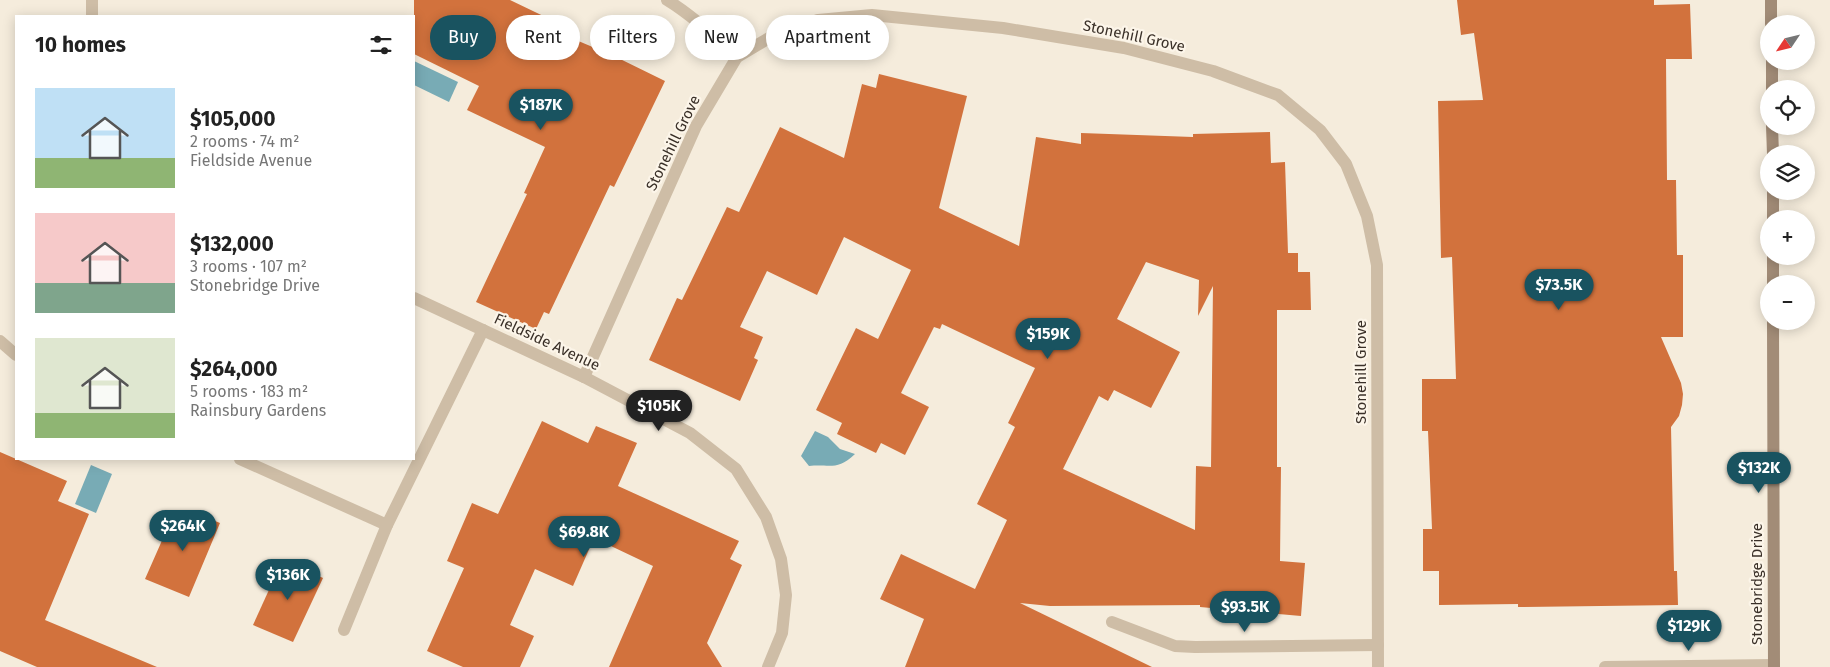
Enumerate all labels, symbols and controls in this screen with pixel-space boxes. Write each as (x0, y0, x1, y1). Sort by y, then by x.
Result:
chip: Buy (430, 15, 496, 60)
chip: Rent (506, 15, 580, 60)
chip: Filters (590, 15, 675, 60)
chip: New (685, 15, 756, 60)
chip: Apartment (766, 15, 889, 60)
north arrow (1760, 15, 1815, 70)
map controls (1760, 15, 1815, 330)
street label: Stonehill Grove (1081, 16, 1187, 56)
icon: filters (367, 31, 395, 59)
text: 10 homes (35, 32, 126, 58)
button: locate (1760, 80, 1815, 135)
pin: $187K (506, 88, 576, 131)
street label: Stonehill Grove (642, 92, 704, 194)
text: $187K (520, 95, 562, 114)
text: $105,000 (190, 106, 276, 132)
icon: home (75, 108, 135, 168)
text: 2 rooms · 74 m² (190, 132, 299, 151)
button: layers (1760, 145, 1815, 200)
text: Fieldside Avenue (190, 151, 312, 170)
button: + (1760, 210, 1815, 265)
text: $132,000 (190, 231, 274, 257)
icon: home (75, 233, 135, 293)
text: 3 rooms · 107 m² (190, 257, 307, 276)
pin: $73.5K (1518, 268, 1600, 311)
text: $73.5K (1536, 275, 1582, 294)
button: − (1760, 275, 1815, 330)
text: Stonebridge Drive (190, 276, 320, 295)
street label: Fieldside Avenue (491, 310, 603, 374)
pin: $159K (1013, 318, 1083, 360)
street label: Stonehill Grove (1352, 320, 1370, 424)
text: $159K (1026, 324, 1070, 343)
text: $264,000 (190, 356, 278, 382)
icon: home (75, 358, 135, 418)
text: 5 rooms · 183 m² (190, 382, 308, 401)
pin: $105K (624, 390, 694, 432)
text: $105K (637, 396, 681, 415)
text: Rainsbury Gardens (190, 401, 326, 420)
pin: $132K (1724, 452, 1794, 494)
text: $132K (1738, 458, 1780, 477)
pin: $264K (148, 510, 218, 552)
text: $264K (160, 516, 206, 535)
pin: $69.8K (543, 516, 625, 558)
text: $69.8K (559, 522, 609, 541)
street label: Stonebridge Drive (1748, 523, 1766, 645)
pin: $136K (253, 558, 323, 601)
text: $136K (266, 565, 310, 584)
pin: $93.5K (1204, 590, 1286, 633)
text: $93.5K (1221, 597, 1269, 616)
pin: $129K (1654, 610, 1724, 652)
text: $129K (1668, 616, 1710, 635)

